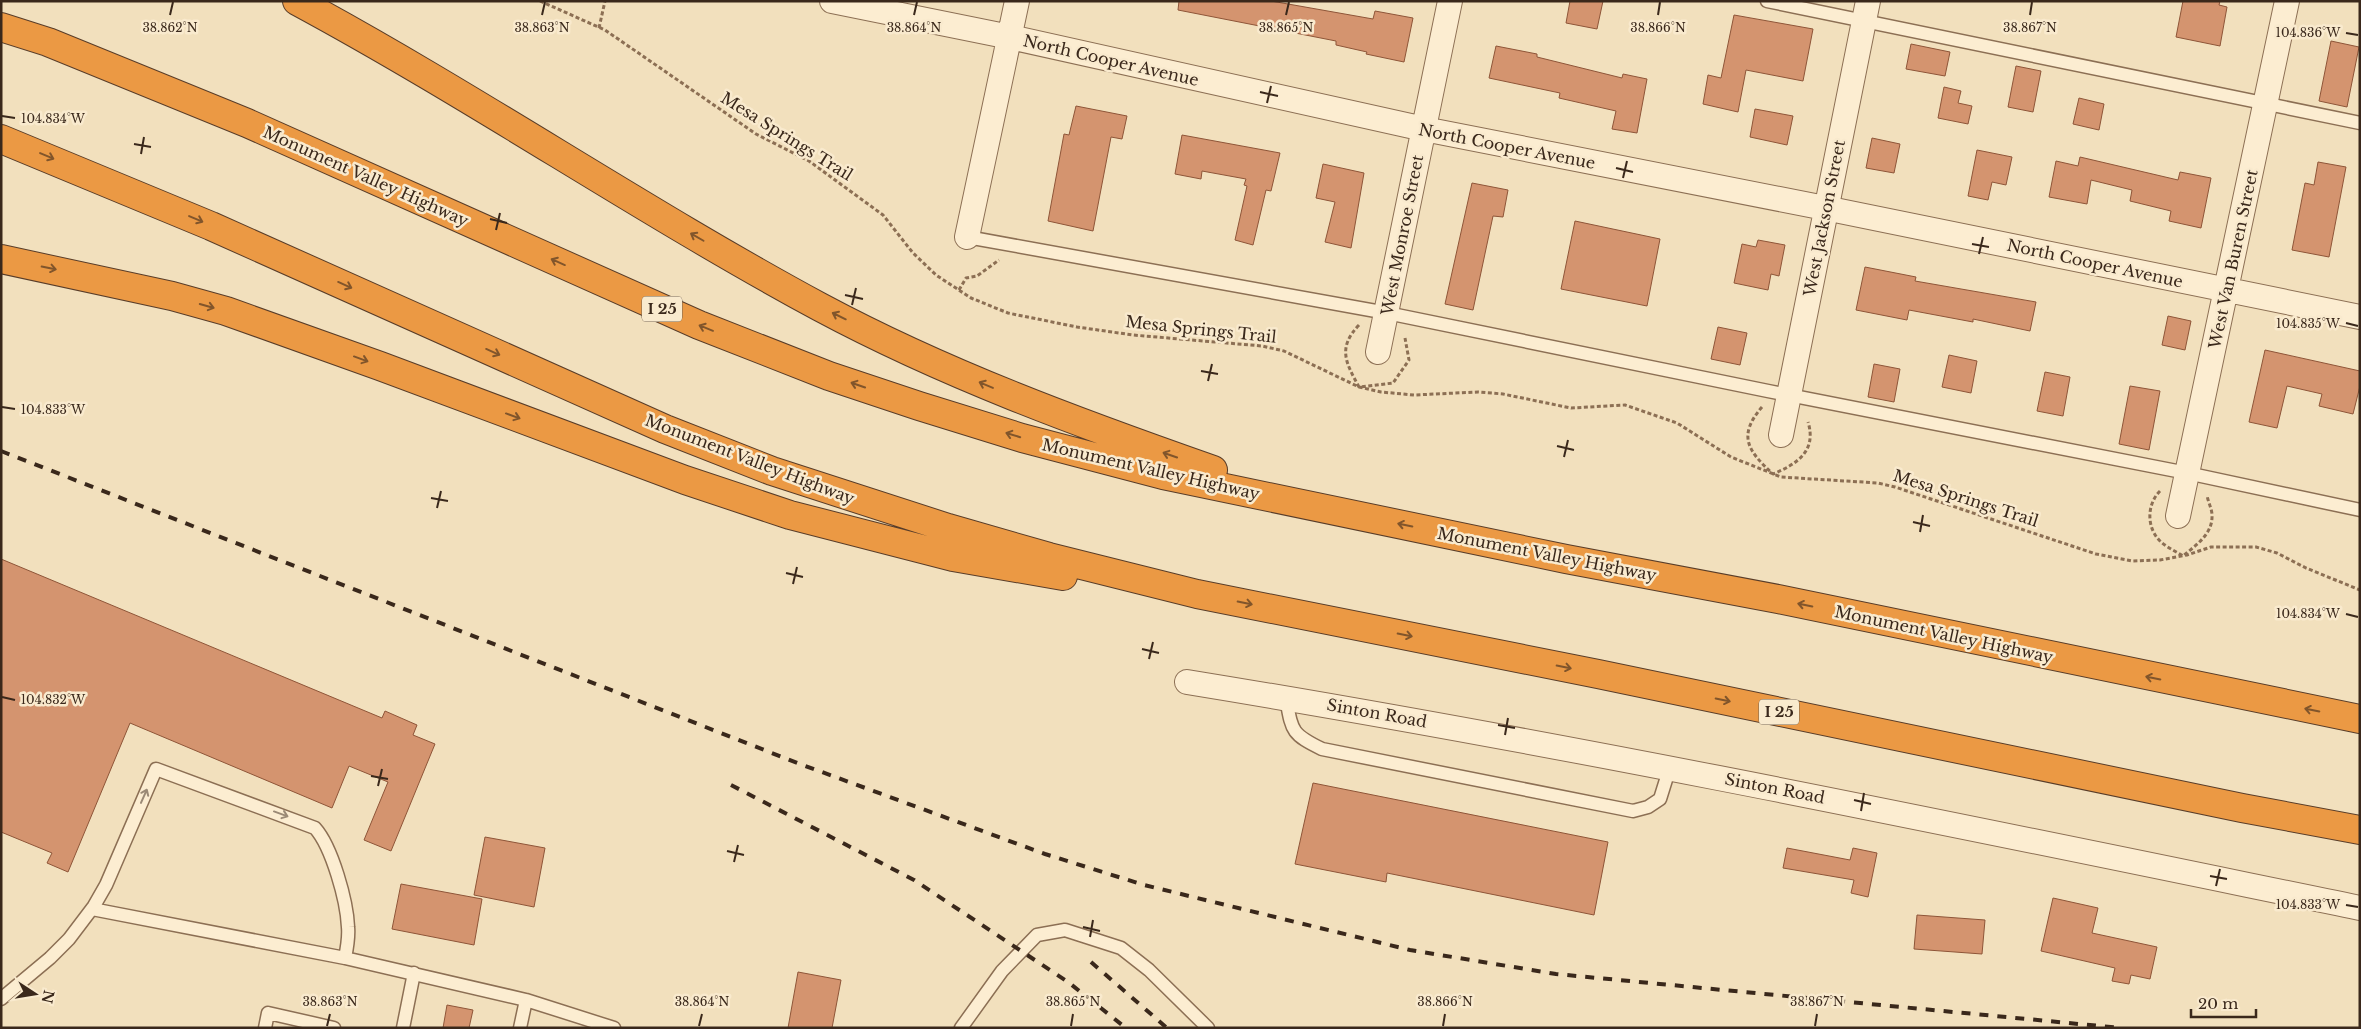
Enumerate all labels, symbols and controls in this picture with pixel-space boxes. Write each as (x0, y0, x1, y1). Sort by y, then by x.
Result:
text: 38.862°N (142, 20, 198, 35)
text: 38.863°N (514, 20, 570, 35)
text: 38.864°N (887, 20, 941, 35)
text: 38.865°N (1259, 20, 1313, 35)
text: 38.866°N (1630, 20, 1686, 35)
text: 38.867°N (2003, 20, 2057, 35)
text: 104.836°W (2276, 25, 2341, 40)
street label: North Cooper Avenue (1021, 30, 1201, 90)
street label: Mesa Springs Trail (717, 87, 857, 185)
text: 104.834°W (21, 111, 86, 126)
street label: North Cooper Avenue (1417, 119, 1597, 173)
street label: Monument Valley Highway (260, 122, 473, 231)
street label: West Jackson Street (1799, 138, 1849, 299)
one-way arrow (39, 152, 54, 162)
street label: West Monroe Street (1376, 153, 1427, 318)
street label: West Van Buren Street (2204, 168, 2262, 351)
one-way arrow (189, 216, 204, 225)
one-way arrow (690, 231, 705, 241)
street label: North Cooper Avenue (2005, 235, 2185, 291)
one-way arrow (551, 256, 566, 266)
one-way arrow (41, 264, 57, 273)
one-way arrow (337, 281, 352, 291)
road number: I 25 (642, 296, 682, 322)
one-way arrow (199, 302, 215, 311)
one-way arrow (831, 311, 846, 321)
street label: Mesa Springs Trail (1124, 311, 1278, 347)
text: 104.835°W (2276, 316, 2341, 331)
one-way arrow (699, 323, 714, 332)
one-way arrow (485, 347, 500, 357)
one-way arrow (352, 355, 368, 364)
one-way arrow (979, 379, 994, 389)
one-way arrow (850, 380, 866, 390)
text: 104.833°W (21, 402, 86, 417)
street label: Monument Valley Highway (642, 410, 858, 509)
one-way arrow (505, 412, 520, 421)
one-way arrow (1005, 429, 1021, 439)
street label: Monument Valley Highway (1040, 434, 1263, 504)
one-way arrow (1163, 450, 1179, 459)
street label: Mesa Springs Trail (1891, 465, 2041, 531)
one-way arrow (1398, 520, 1414, 530)
street label: Monument Valley Highway (1436, 523, 1659, 585)
one-way arrow (1237, 599, 1253, 609)
one-way arrow (1798, 600, 1814, 609)
street label: Monument Valley Highway (1833, 601, 2056, 667)
text: 104.834°W (2276, 606, 2341, 621)
one-way arrow (1396, 631, 1412, 640)
one-way arrow (1556, 663, 1572, 672)
one-way arrow (2145, 672, 2161, 682)
text: 104.832°W (21, 692, 86, 707)
street label: Sinton Road (1325, 694, 1429, 732)
one-way arrow (1715, 696, 1731, 705)
road number: I 25 (1759, 700, 1799, 724)
one-way arrow (2304, 704, 2320, 714)
street label: Sinton Road (1723, 768, 1827, 808)
one-way arrow (139, 789, 149, 804)
one-way arrow (272, 810, 288, 819)
text: 104.833°W (2276, 897, 2341, 912)
north arrow (10, 969, 60, 1019)
scale bar (2191, 986, 2256, 1018)
text: N (38, 988, 58, 1005)
text: 38.863°N (302, 994, 358, 1009)
text: 38.864°N (675, 994, 729, 1009)
text: 38.865°N (1046, 994, 1100, 1009)
text: 38.866°N (1417, 994, 1473, 1009)
text: 38.867°N (1790, 994, 1844, 1009)
text: 20 m (2198, 994, 2238, 1013)

